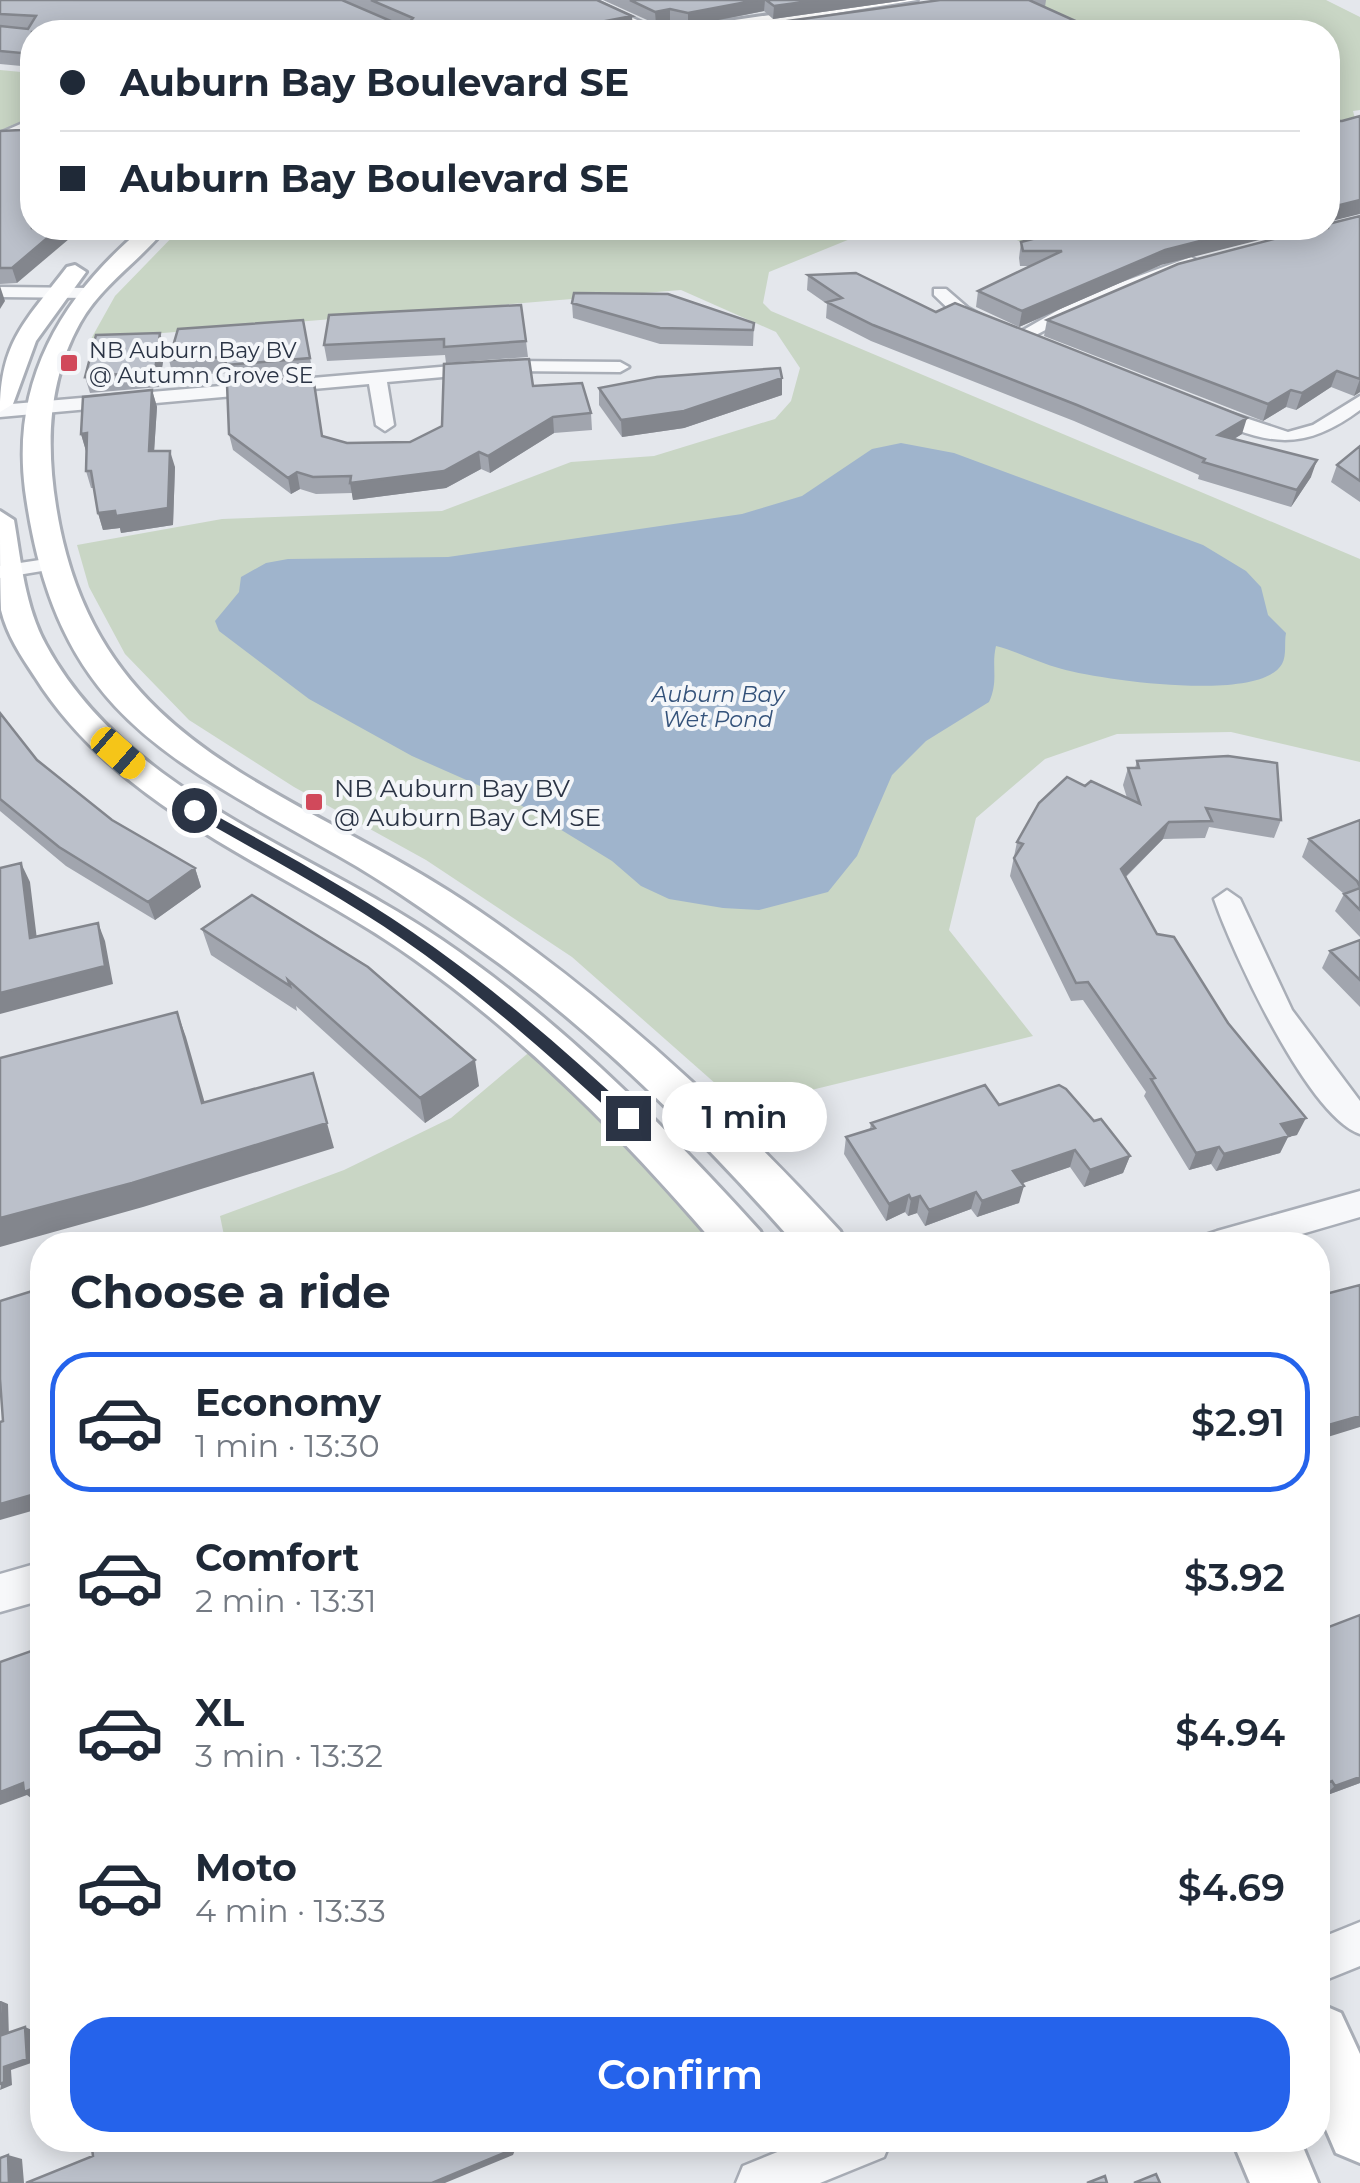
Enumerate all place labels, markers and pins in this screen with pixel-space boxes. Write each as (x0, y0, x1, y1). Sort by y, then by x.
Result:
place label: NB Auburn Bay BV @ Autumn Grove SE (89, 337, 313, 389)
marker: NB Auburn Bay BV @ Autumn Grove SE (58, 352, 80, 374)
place label: NB Auburn Bay BV @ Auburn Bay CM SE (334, 773, 601, 832)
marker: NB Auburn Bay BV @ Auburn Bay CM SE (303, 791, 325, 813)

